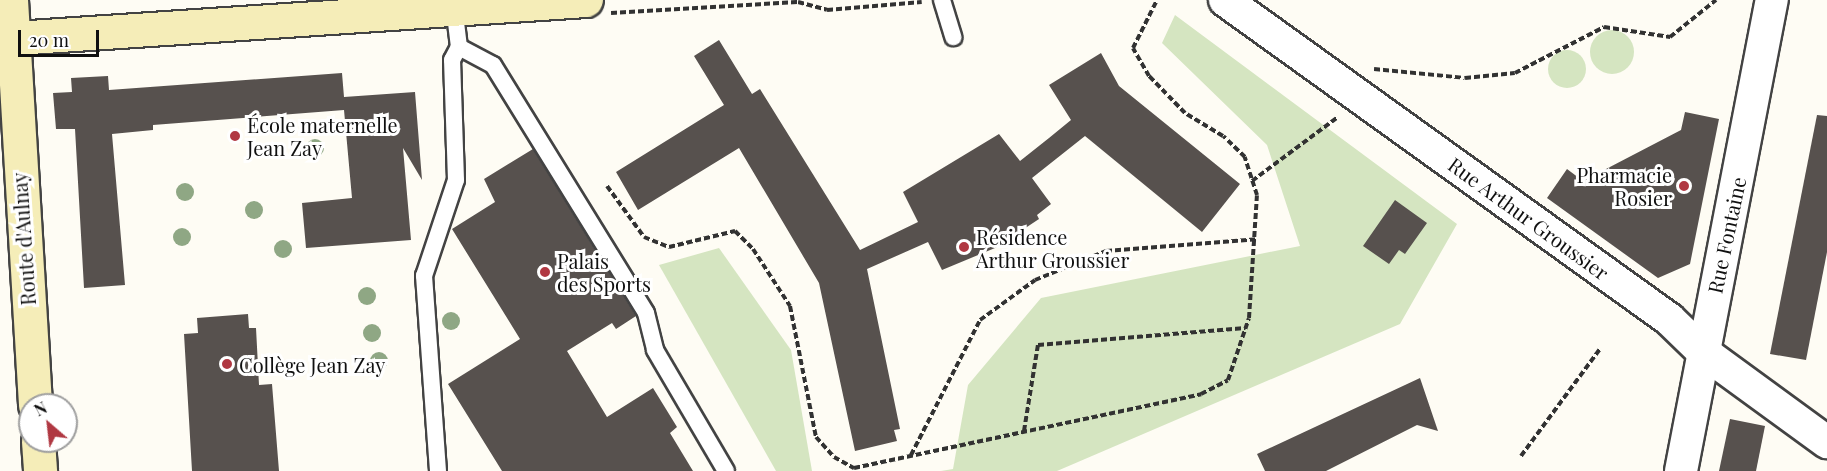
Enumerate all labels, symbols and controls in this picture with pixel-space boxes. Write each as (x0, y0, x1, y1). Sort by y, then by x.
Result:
scale bar (21, 18, 102, 56)
text: 20 m (29, 28, 69, 52)
place label: École maternelle Jean Zay (247, 112, 398, 159)
marker: École maternelle Jean Zay (228, 129, 242, 143)
street label: Rue Arthur Groussier (1444, 151, 1614, 285)
place label: Pharmacie Rosier (1576, 162, 1672, 209)
street label: Route d'Aulnay (6, 172, 40, 306)
street label: Rue Fontaine (1702, 175, 1750, 295)
marker: Pharmacie Rosier (1677, 179, 1691, 193)
place label: Résidence Arthur Groussier (976, 224, 1130, 271)
marker: Résidence Arthur Groussier (957, 240, 971, 254)
place label: Palais des Sports (557, 248, 651, 295)
marker: Palais des Sports (538, 265, 552, 279)
place label: Collège Jean Zay (239, 352, 385, 376)
marker: Collège Jean Zay (220, 357, 234, 371)
north arrow (18, 393, 78, 453)
text: N (30, 396, 50, 420)

